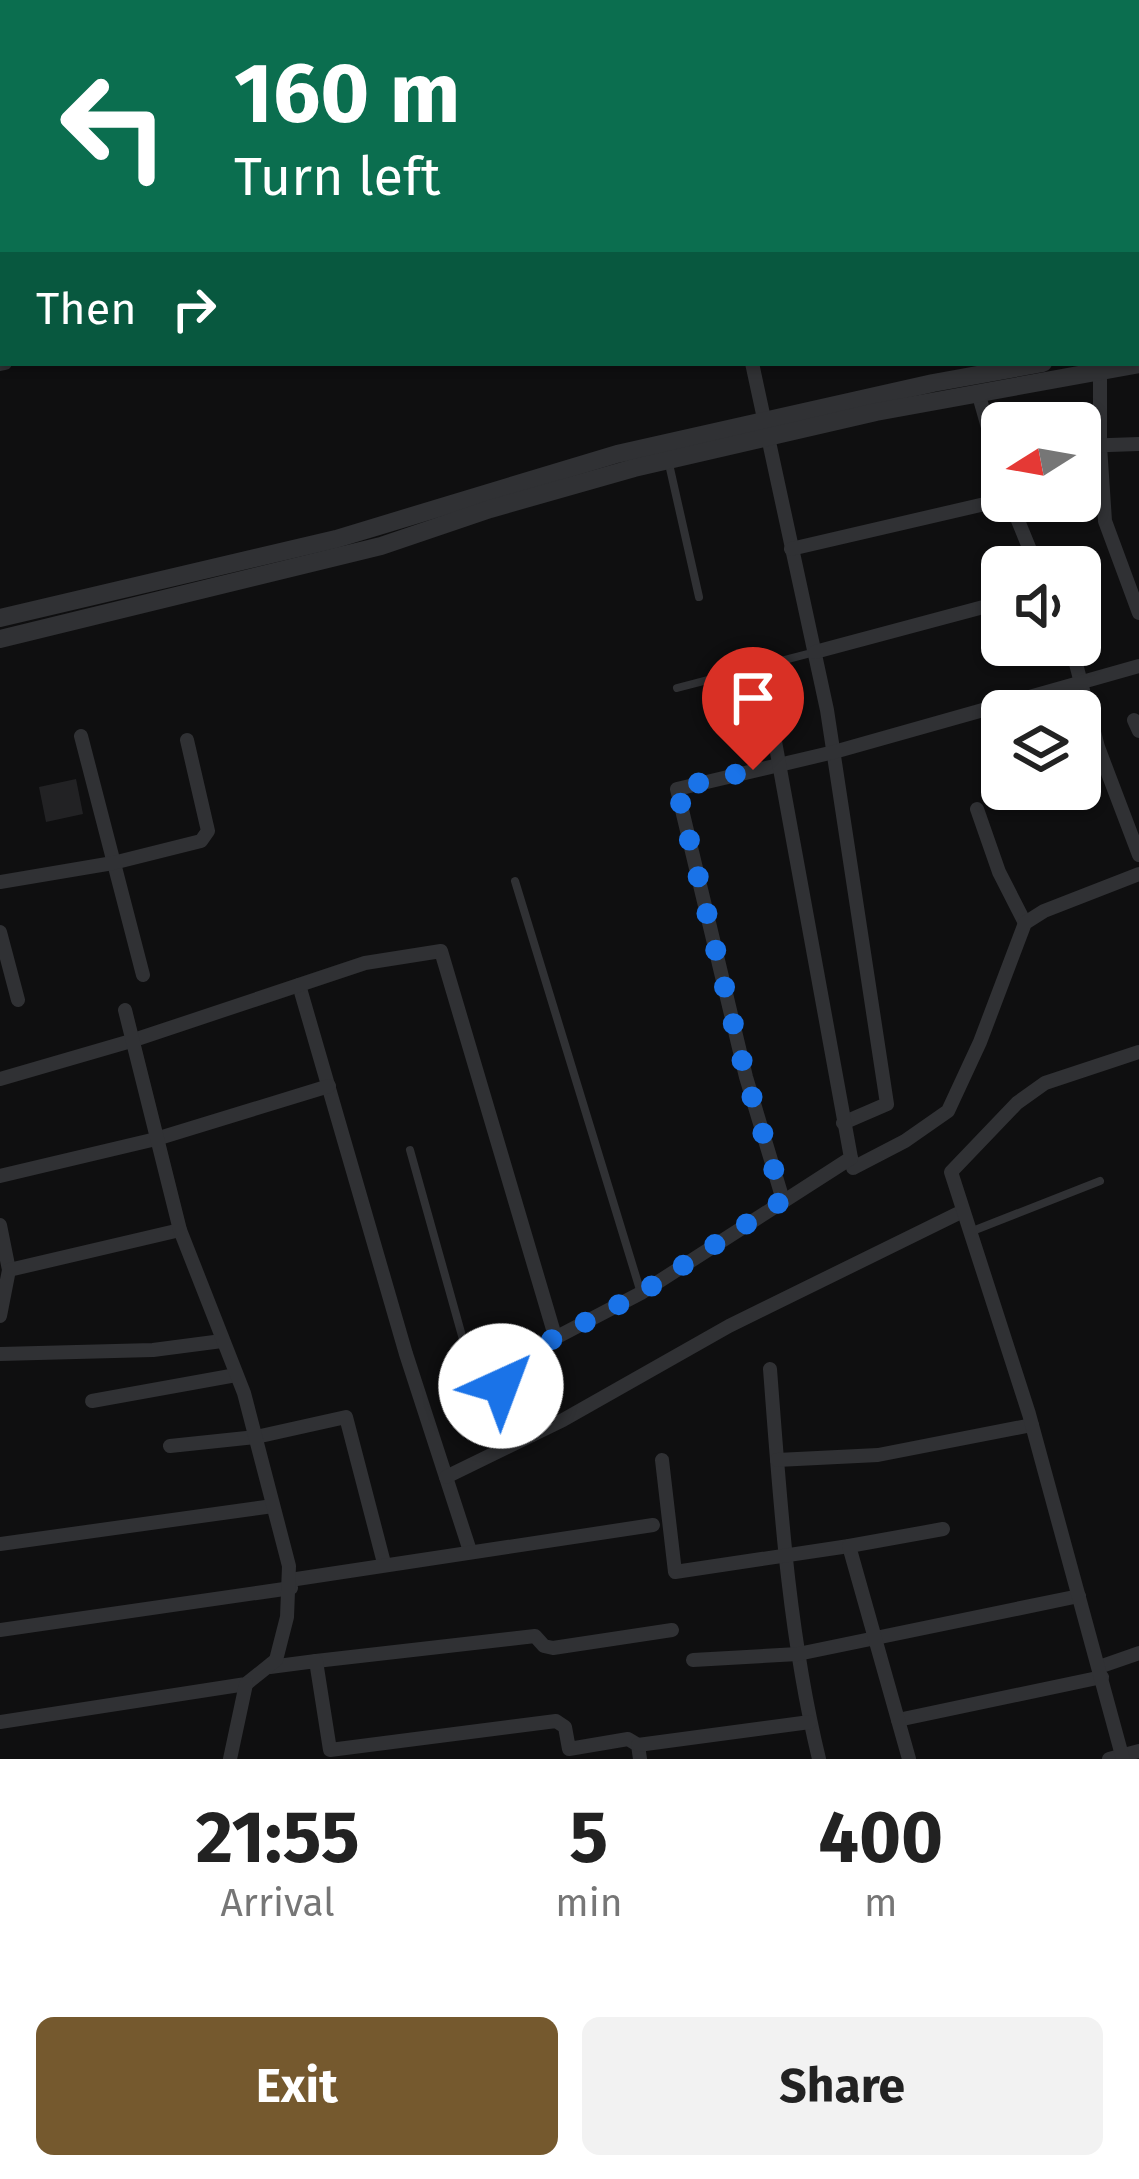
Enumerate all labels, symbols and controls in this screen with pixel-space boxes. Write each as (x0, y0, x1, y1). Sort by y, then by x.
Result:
text: 160 m (234, 43, 460, 144)
icon: left (36, 48, 192, 204)
text: Turn left (234, 145, 441, 209)
icon: right (161, 276, 227, 342)
text: Then (36, 282, 137, 336)
north arrow (981, 402, 1101, 522)
map controls (981, 402, 1101, 810)
button: sound (981, 546, 1101, 666)
pin (702, 647, 804, 770)
icon: arrive (720, 665, 786, 731)
button: layers (981, 690, 1101, 810)
position arrow (438, 1323, 564, 1449)
text: 21:55 (196, 1795, 360, 1881)
text: 5 (570, 1795, 608, 1881)
text: 400 (818, 1795, 943, 1881)
text: Arrival (220, 1880, 335, 1926)
text: min (555, 1880, 623, 1926)
text: m (864, 1880, 897, 1926)
button: Exit (36, 2017, 558, 2155)
button: Share (582, 2017, 1103, 2155)

